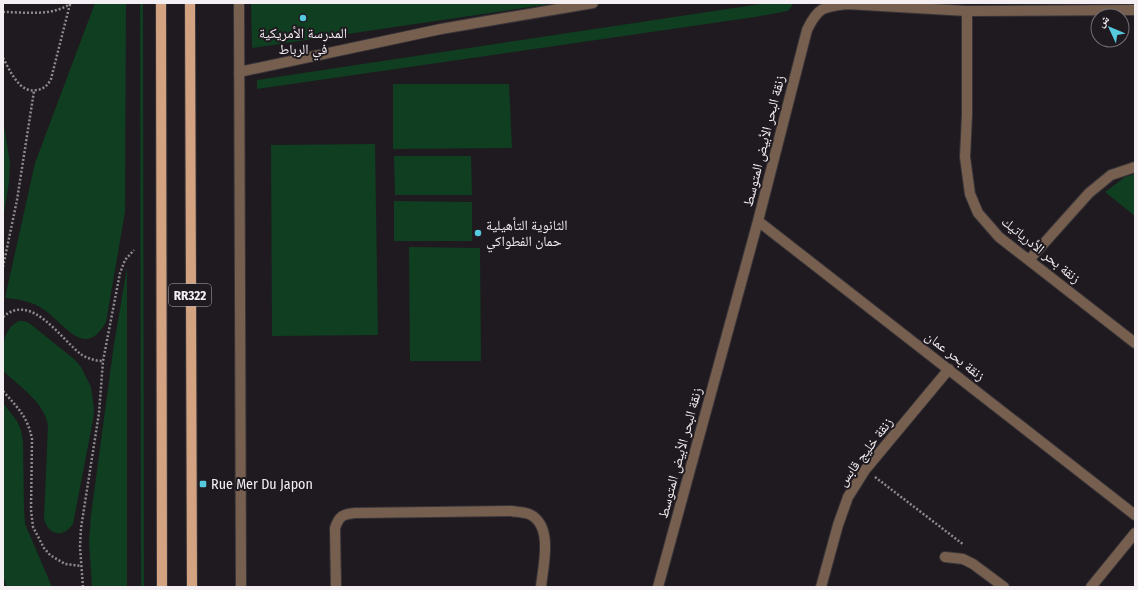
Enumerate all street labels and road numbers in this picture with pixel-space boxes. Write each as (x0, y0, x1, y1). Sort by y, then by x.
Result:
street label: زنقة البحر الأبيض المتوسط (739, 74, 789, 208)
street label: زنقة بحر الأدرياتيك (998, 213, 1084, 287)
road number: RR322 (169, 284, 211, 306)
street label: زنقة بحر عمان (922, 327, 988, 385)
street label: زنقة البحر الأبيض المتوسط (654, 386, 706, 520)
street label: زنقة خليج قابس (834, 414, 897, 490)

